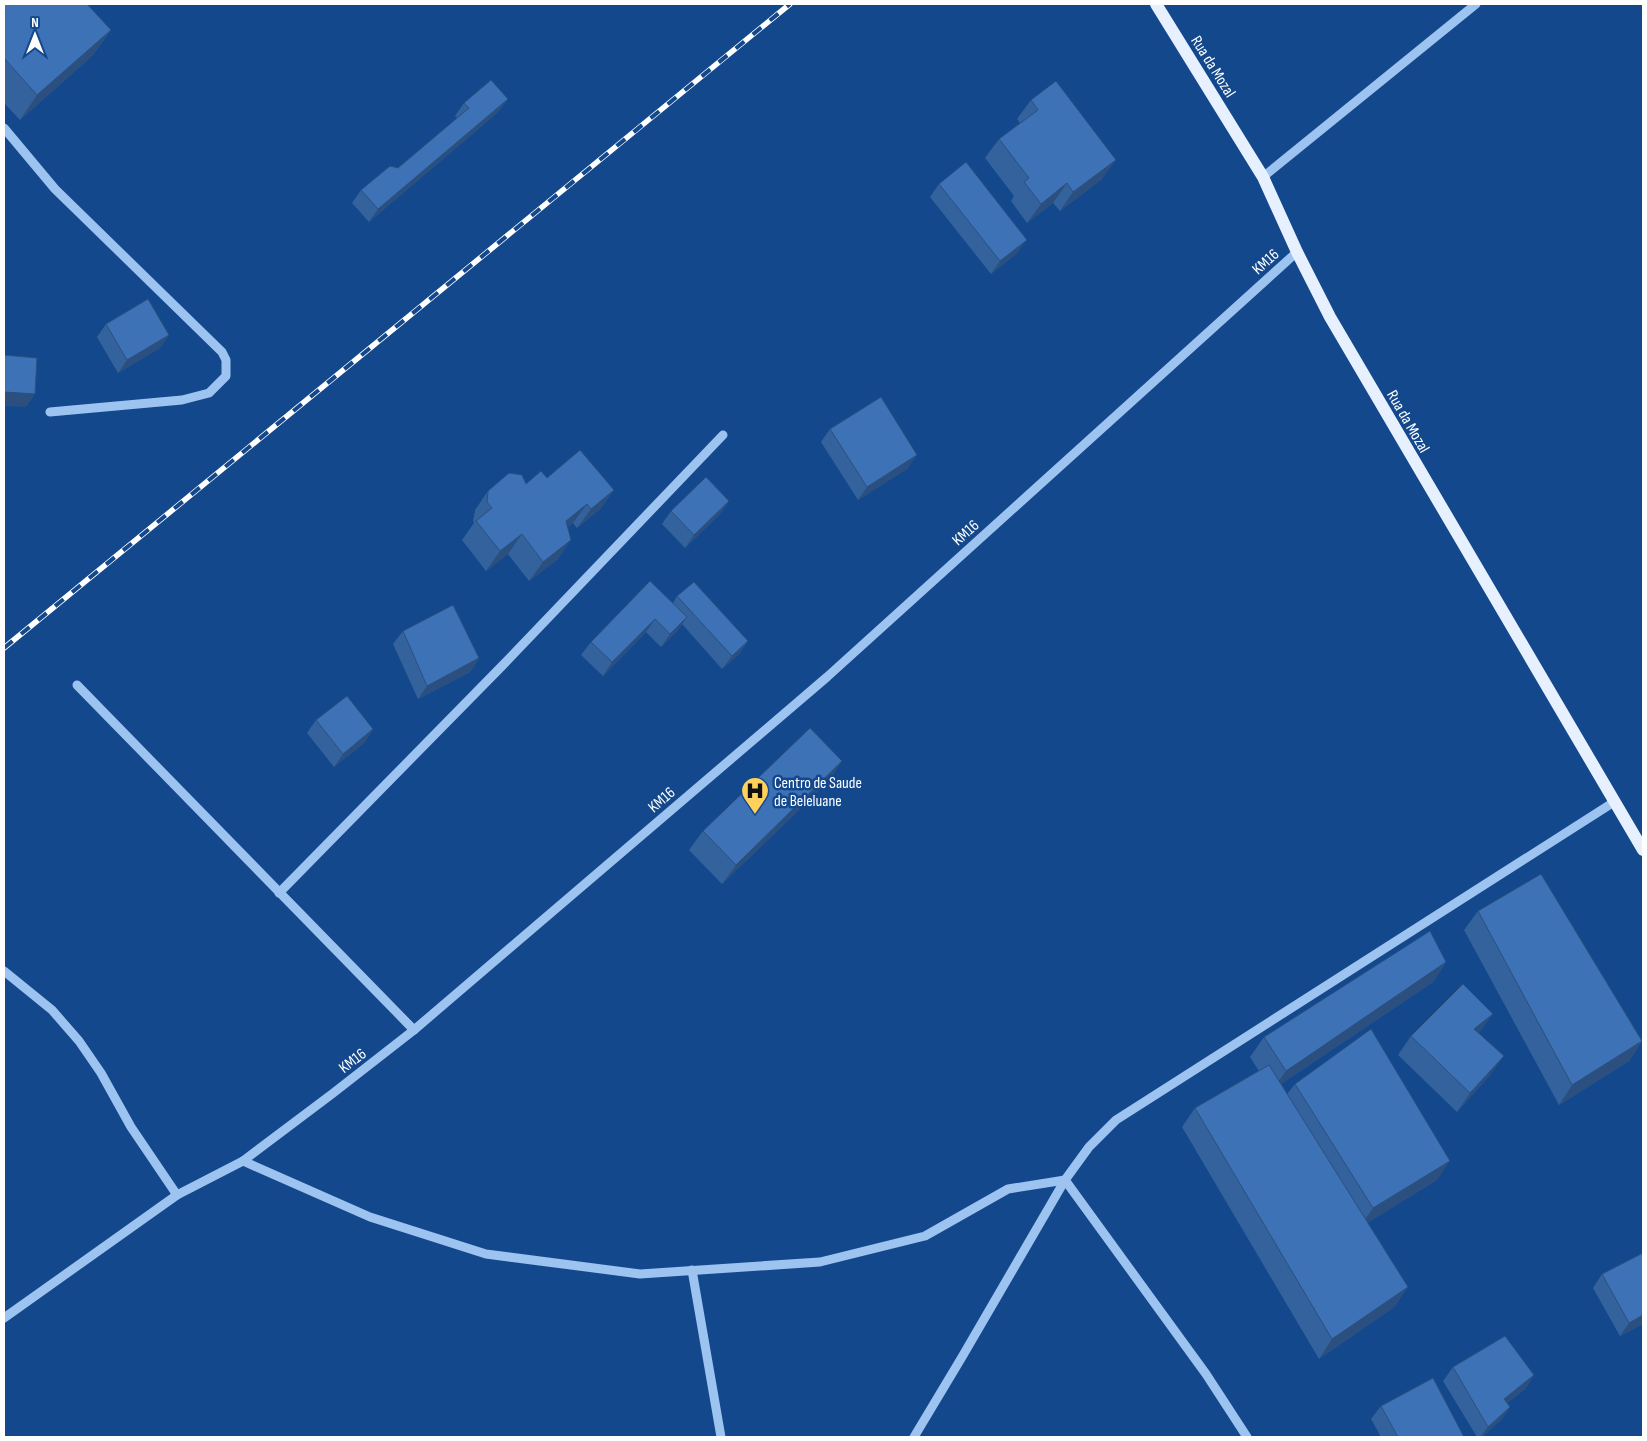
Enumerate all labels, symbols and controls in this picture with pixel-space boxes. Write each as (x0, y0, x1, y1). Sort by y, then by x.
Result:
north arrow (10, 10, 60, 60)
text: N (31, 14, 39, 31)
street label: Rua da Mozal (1186, 32, 1239, 101)
street label: KM16 (1249, 245, 1283, 279)
street label: Rua da Mozal (1382, 387, 1433, 456)
street label: KM16 (949, 516, 983, 550)
place label: Centro de Saude de Beleluane (774, 774, 862, 811)
hospital icon: Centro de Saude de Beleluane (740, 776, 770, 815)
street label: KM16 (645, 783, 679, 817)
street label: KM16 (335, 1045, 370, 1078)

